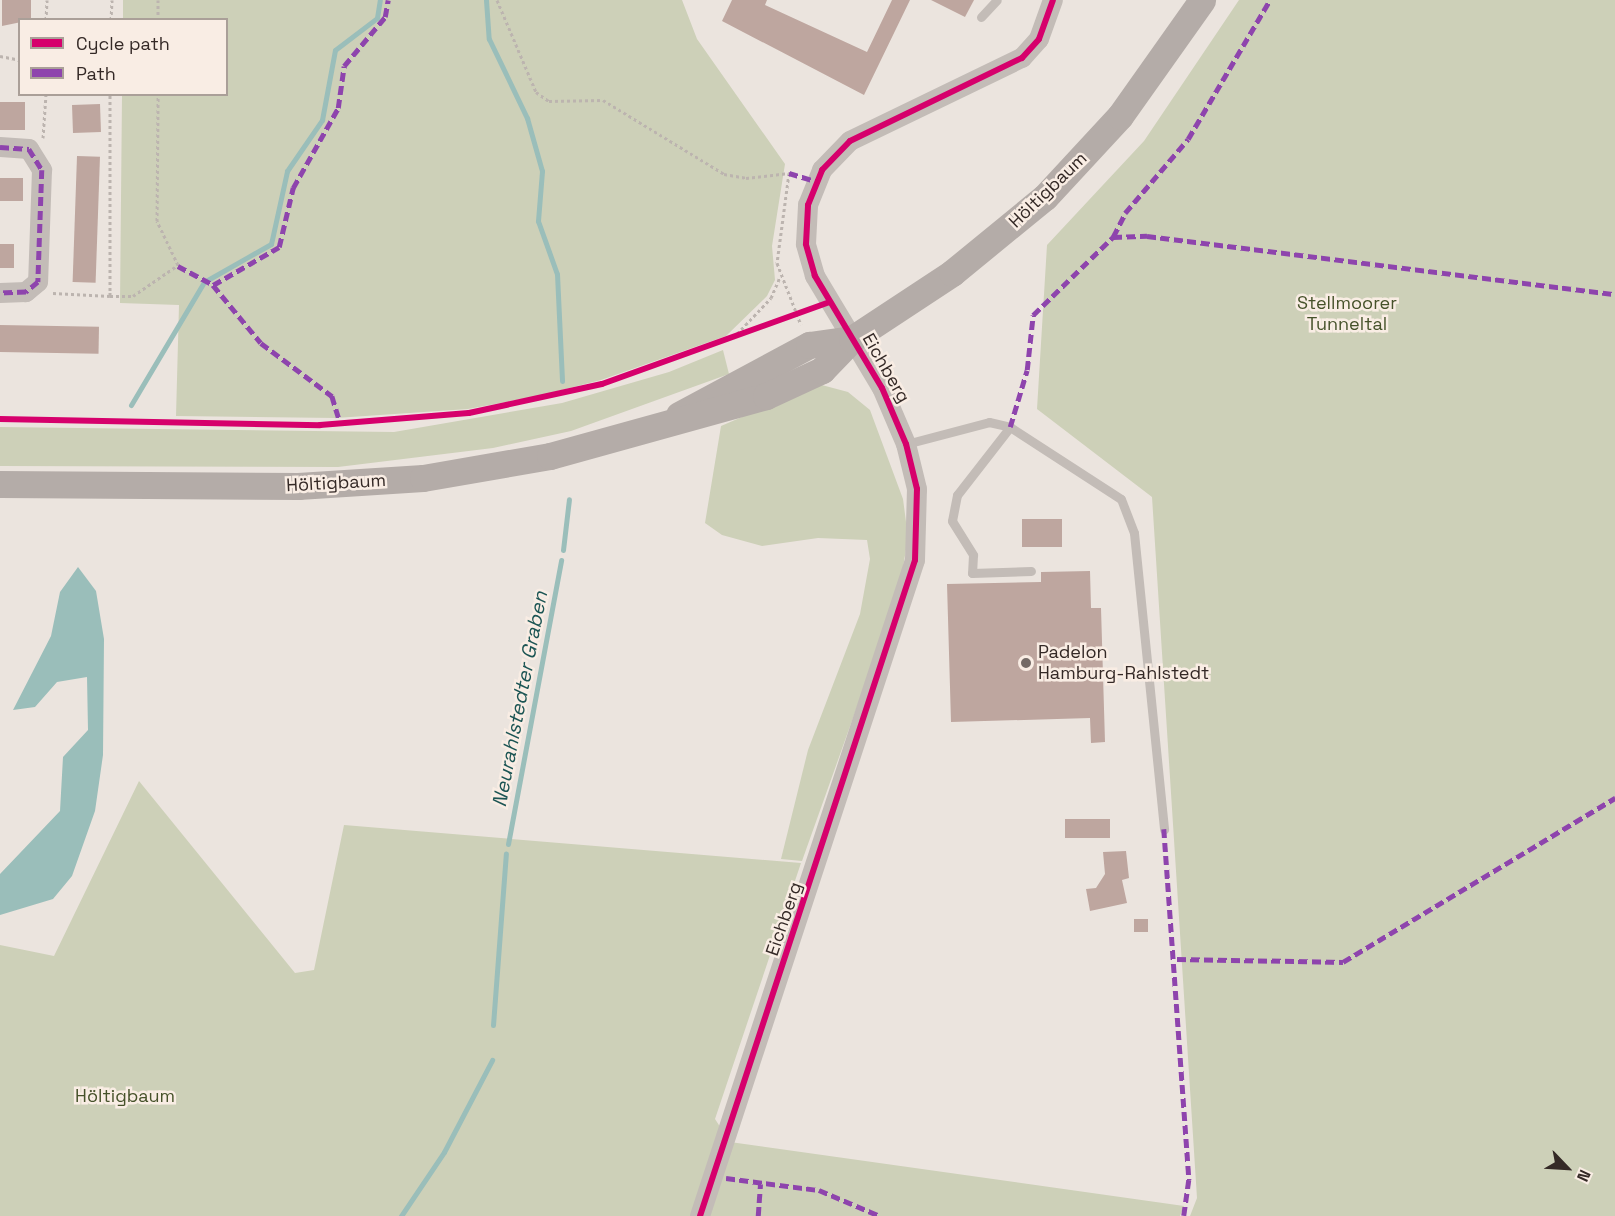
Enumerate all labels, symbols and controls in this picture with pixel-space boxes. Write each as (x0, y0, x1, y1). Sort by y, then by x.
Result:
legend (18, 18, 228, 96)
text: Cycle path (76, 32, 170, 55)
text: Path (76, 62, 116, 85)
street label: Höltigbaum (1005, 148, 1091, 232)
park label: Stellmoorer Tunneltal (1297, 293, 1397, 336)
street label: Eichberg (857, 329, 915, 407)
street label: Höltigbaum (286, 470, 386, 496)
water label: Neurahlstedter Graben (487, 589, 553, 809)
place label: Padelon Hamburg-Rahlstedt (1038, 642, 1209, 684)
marker: Padelon Hamburg-Rahlstedt (1019, 656, 1033, 670)
street label: Eichberg (761, 879, 807, 959)
park label: Höltigbaum (75, 1085, 175, 1107)
north arrow (1537, 1138, 1597, 1198)
text: N (1572, 1167, 1596, 1185)

